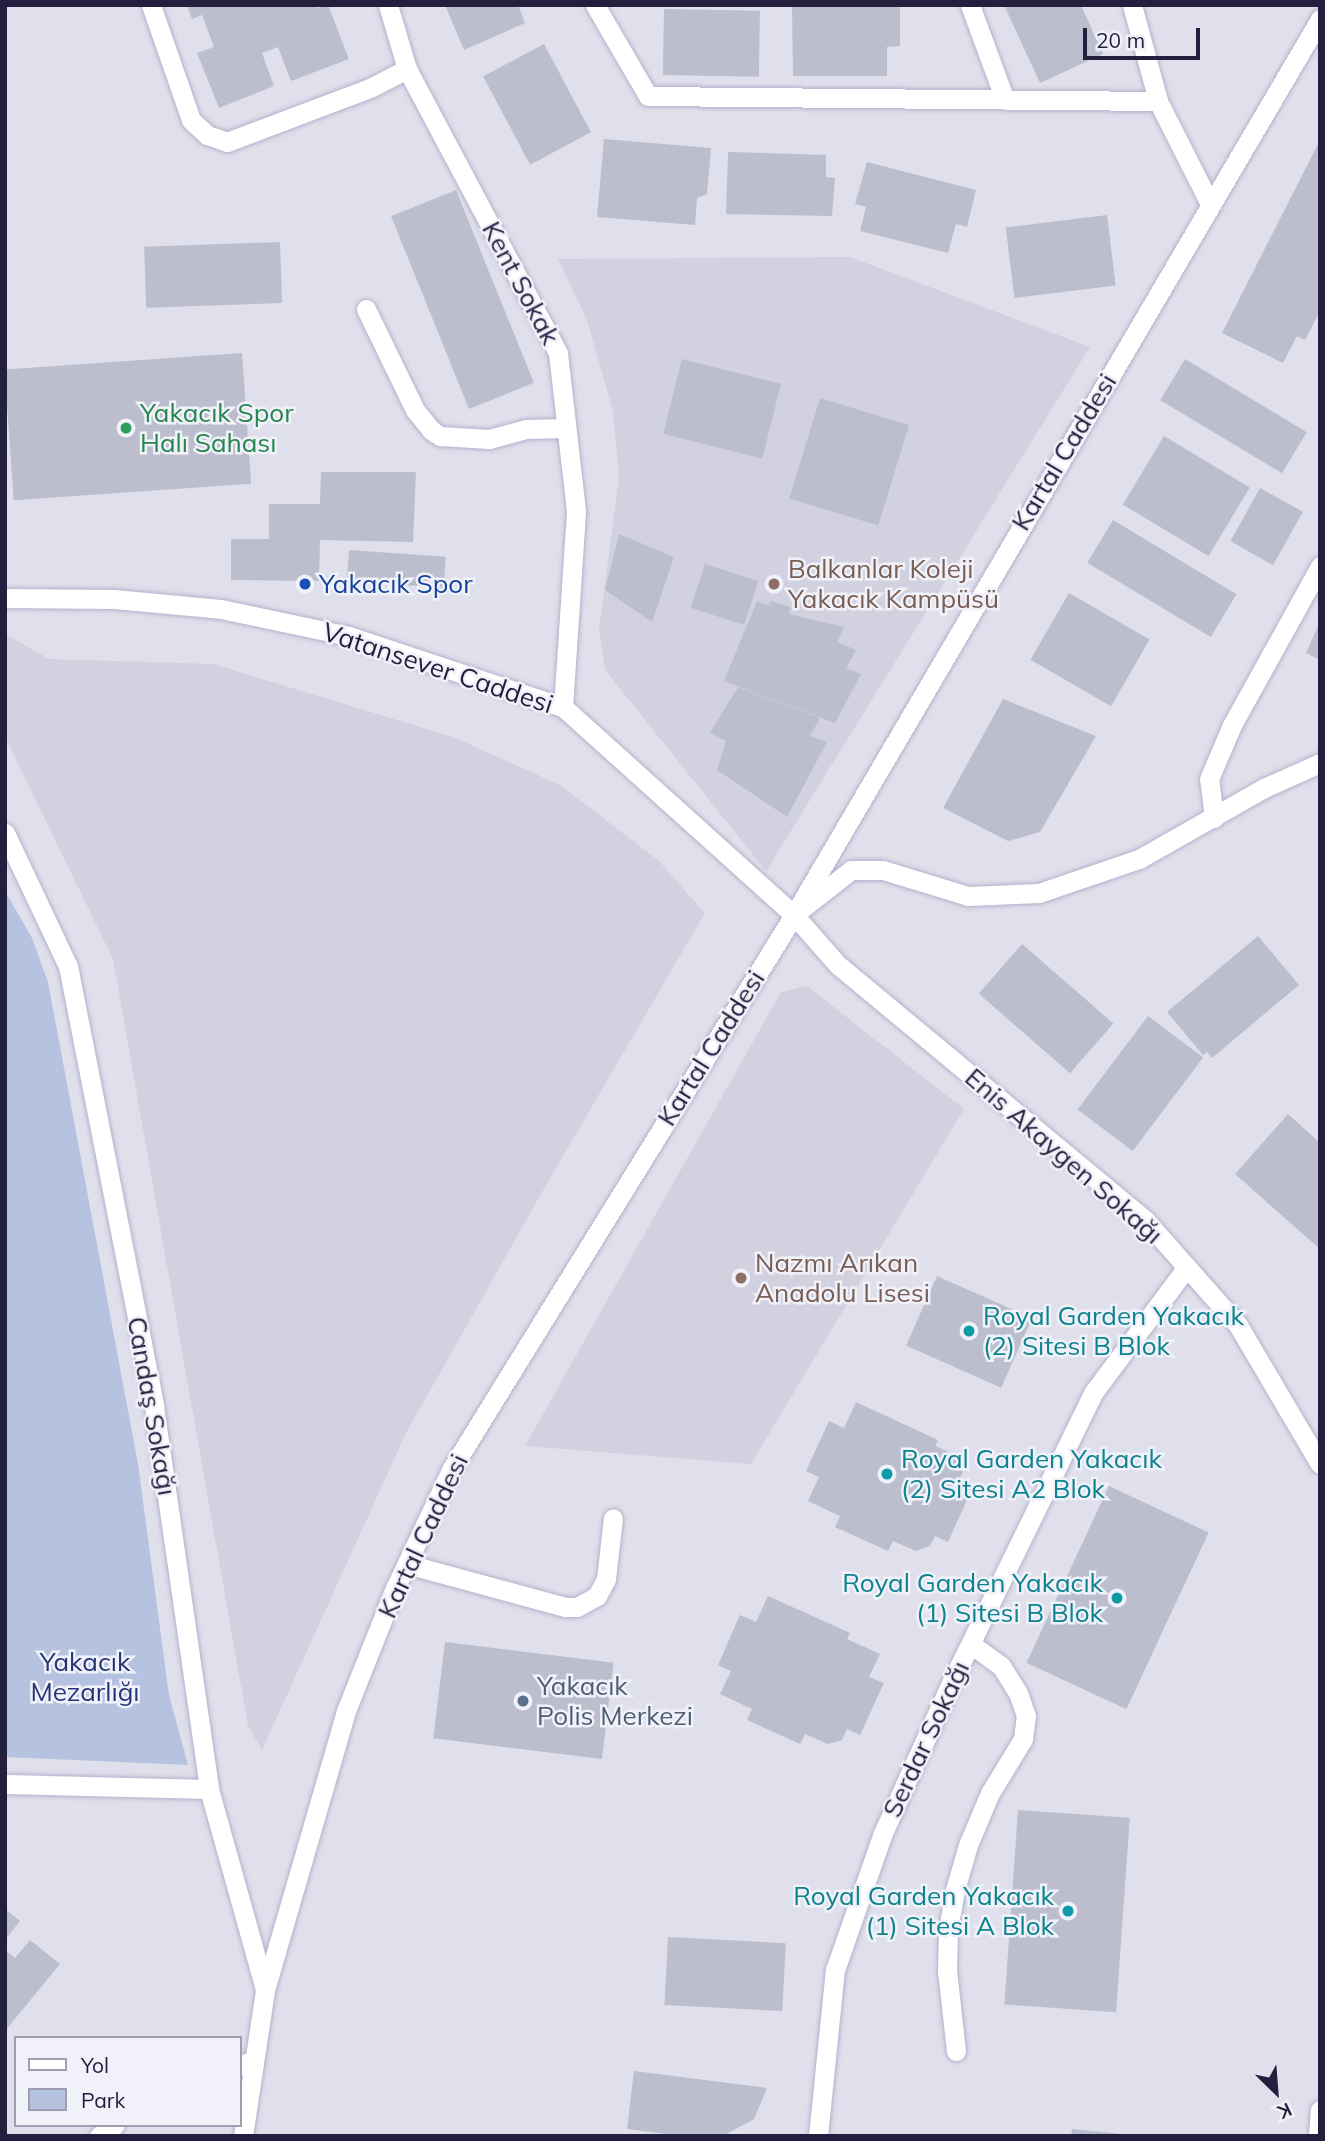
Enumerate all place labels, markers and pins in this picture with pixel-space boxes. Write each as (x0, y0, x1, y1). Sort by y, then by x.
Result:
place label: Yakacık Spor Halı Sahası (140, 397, 294, 458)
marker: Yakacık Spor Halı Sahası (118, 420, 134, 436)
place label: Balkanlar Koleji Yakacık Kampüsü (788, 553, 999, 614)
place label: Yakacık Spor (319, 568, 473, 600)
marker: Yakacık Spor (297, 576, 313, 592)
marker: Balkanlar Koleji Yakacık Kampüsü (766, 576, 782, 592)
place label: Nazmı Arıkan Anadolu Lisesi (755, 1247, 930, 1308)
marker: Nazmı Arıkan Anadolu Lisesi (733, 1270, 749, 1286)
place label: Royal Garden Yakacık (2) Sitesi B Blok (983, 1300, 1244, 1362)
marker: Royal Garden Yakacık (2) Sitesi B Blok (961, 1323, 977, 1339)
place label: Royal Garden Yakacık (2) Sitesi A2 Blok (901, 1443, 1162, 1504)
marker: Royal Garden Yakacık (2) Sitesi A2 Blok (879, 1466, 895, 1482)
place label: Royal Garden Yakacık (1) Sitesi B Blok (842, 1567, 1103, 1628)
marker: Royal Garden Yakacık (1) Sitesi B Blok (1109, 1590, 1125, 1606)
place label: Yakacık Polis Merkezi (537, 1670, 693, 1732)
marker: Yakacık Polis Merkezi (515, 1693, 531, 1709)
place label: Royal Garden Yakacık (1) Sitesi A Blok (793, 1880, 1054, 1941)
marker: Royal Garden Yakacık (1) Sitesi A Blok (1060, 1903, 1076, 1919)

